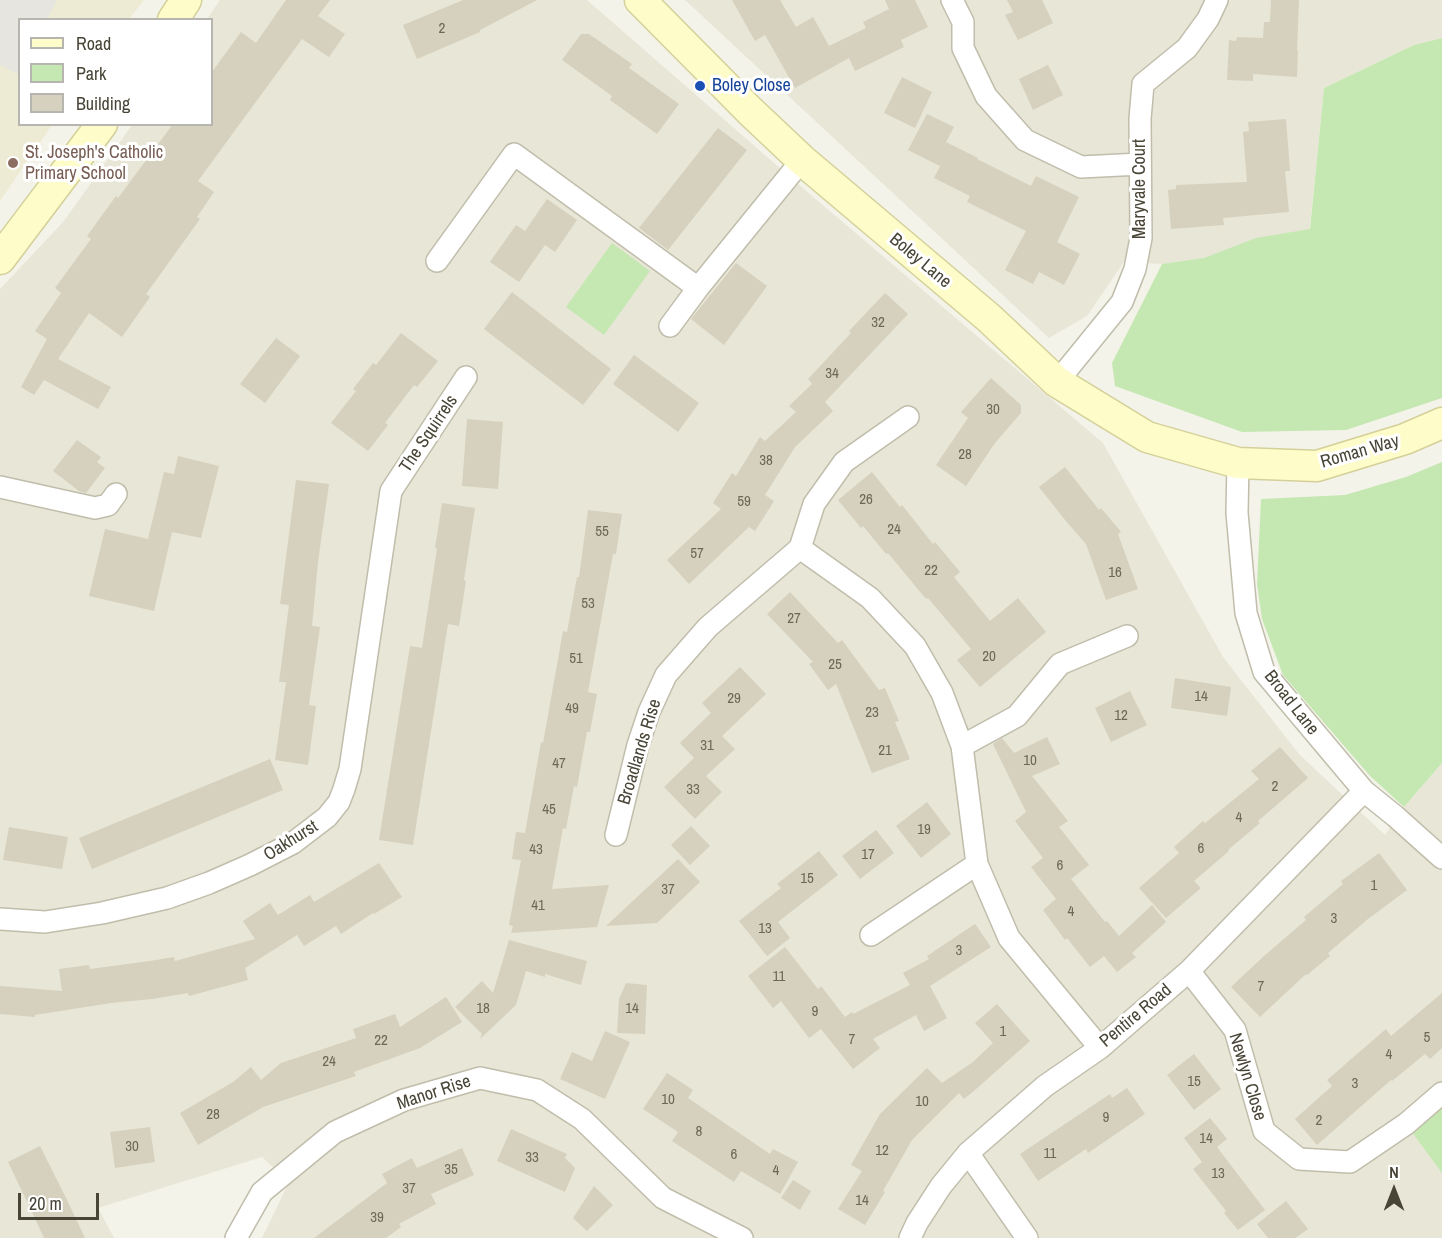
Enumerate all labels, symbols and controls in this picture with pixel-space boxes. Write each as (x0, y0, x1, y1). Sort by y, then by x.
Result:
legend (18, 18, 213, 126)
house number: 2 (439, 20, 445, 38)
text: Road (76, 31, 111, 56)
text: Park (76, 61, 106, 86)
place label: Boley Close (712, 75, 791, 97)
marker: Boley Close (693, 79, 707, 93)
text: Building (76, 91, 130, 116)
street label: Maryvale Court (1129, 139, 1151, 239)
place label: St. Joseph's Catholic Primary School (25, 142, 163, 184)
marker: St. Joseph's Catholic Primary School (6, 156, 20, 170)
street label: Boley Lane (885, 229, 955, 293)
house number: 32 (871, 314, 885, 332)
house number: 34 (825, 365, 839, 383)
street label: The Squirrels (395, 391, 463, 477)
house number: 30 (986, 401, 1000, 419)
street label: Roman Way (1318, 431, 1402, 473)
house number: 28 (958, 446, 972, 464)
house number: 38 (759, 452, 773, 470)
house number: 26 (859, 491, 873, 509)
house number: 59 (737, 493, 751, 511)
house number: 24 (887, 521, 901, 539)
house number: 55 (595, 523, 609, 541)
house number: 57 (690, 545, 704, 563)
house number: 22 (924, 562, 938, 580)
house number: 16 (1108, 564, 1122, 582)
house number: 53 (581, 595, 595, 613)
house number: 27 (787, 610, 801, 628)
house number: 20 (982, 648, 996, 666)
house number: 51 (569, 650, 583, 668)
house number: 25 (828, 656, 842, 674)
street label: Broad Lane (1259, 666, 1323, 740)
house number: 14 (1194, 688, 1208, 706)
house number: 29 (727, 690, 741, 708)
street label: Broadlands Rise (614, 697, 666, 807)
house number: 49 (565, 700, 579, 718)
house number: 23 (865, 704, 879, 722)
house number: 12 (1114, 707, 1128, 725)
house number: 31 (700, 737, 714, 755)
house number: 21 (878, 742, 892, 760)
house number: 10 (1023, 752, 1037, 770)
house number: 47 (552, 755, 566, 773)
house number: 2 (1272, 778, 1278, 796)
house number: 33 (686, 781, 700, 799)
house number: 45 (542, 801, 556, 819)
house number: 4 (1236, 809, 1242, 827)
street label: Oakhurst (260, 816, 322, 866)
house number: 19 (917, 821, 931, 839)
house number: 6 (1198, 840, 1204, 858)
house number: 43 (529, 841, 543, 859)
house number: 17 (861, 846, 875, 864)
house number: 6 (1057, 857, 1063, 875)
house number: 15 (800, 870, 814, 888)
house number: 1 (1371, 877, 1377, 895)
house number: 37 (661, 881, 675, 899)
house number: 41 (531, 897, 545, 915)
house number: 4 (1068, 903, 1074, 921)
house number: 3 (1331, 910, 1337, 928)
house number: 13 (758, 920, 772, 938)
house number: 3 (956, 942, 962, 960)
house number: 11 (773, 968, 785, 986)
house number: 7 (1258, 978, 1264, 996)
street label: Pentire Road (1096, 980, 1176, 1052)
house number: 18 (476, 1000, 490, 1018)
house number: 14 (625, 1000, 639, 1018)
house number: 9 (812, 1003, 818, 1021)
house number: 1 (1000, 1023, 1006, 1041)
house number: 5 (1424, 1029, 1430, 1047)
house number: 7 (849, 1031, 855, 1049)
street label: Newlyn Close (1223, 1031, 1271, 1123)
house number: 22 (374, 1032, 388, 1050)
house number: 4 (1386, 1046, 1392, 1064)
house number: 24 (322, 1053, 336, 1071)
street label: Manor Rise (394, 1071, 474, 1115)
house number: 15 (1187, 1073, 1201, 1091)
house number: 3 (1352, 1075, 1358, 1093)
house number: 10 (661, 1091, 675, 1109)
house number: 10 (915, 1093, 929, 1111)
house number: 28 (206, 1106, 220, 1124)
house number: 9 (1103, 1109, 1109, 1127)
house number: 2 (1316, 1112, 1322, 1130)
house number: 8 (696, 1123, 702, 1141)
house number: 14 (1199, 1130, 1213, 1148)
house number: 30 (125, 1138, 139, 1156)
house number: 12 (875, 1142, 889, 1160)
house number: 11 (1044, 1145, 1056, 1163)
house number: 6 (731, 1146, 737, 1164)
house number: 33 (525, 1149, 539, 1167)
north arrow (1364, 1160, 1424, 1220)
house number: 35 (444, 1161, 458, 1179)
text: N (1389, 1161, 1399, 1183)
house number: 4 (773, 1162, 779, 1180)
house number: 13 (1211, 1165, 1225, 1183)
house number: 37 (402, 1180, 416, 1198)
scale bar (21, 1181, 102, 1219)
text: 20 m (29, 1191, 62, 1216)
house number: 14 (855, 1192, 869, 1210)
house number: 39 (370, 1209, 384, 1227)

